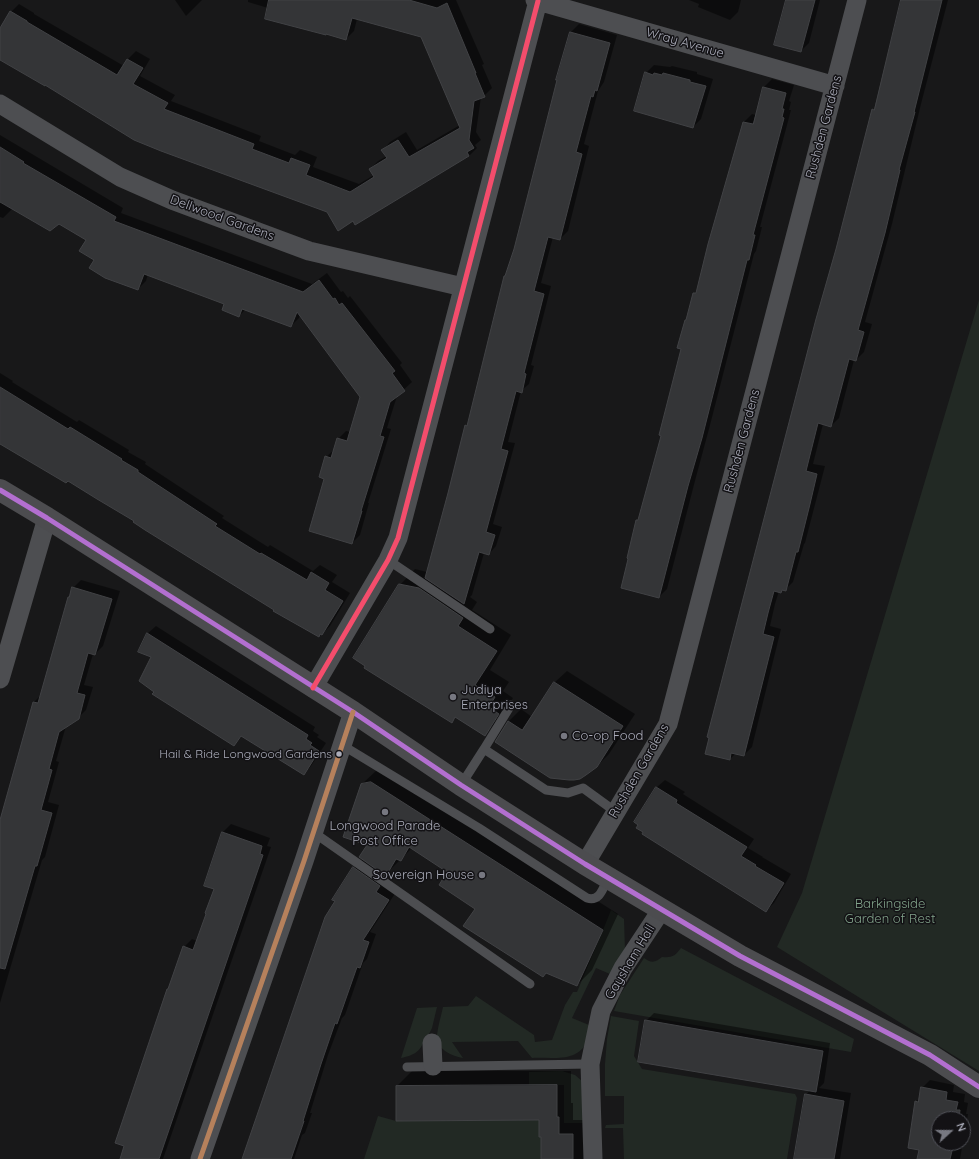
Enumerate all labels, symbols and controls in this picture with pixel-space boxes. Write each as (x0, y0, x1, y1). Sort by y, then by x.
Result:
street label: Wray Avenue (644, 24, 726, 62)
street label: Rushden Gardens (803, 74, 845, 180)
street label: Dellwood Gardens (168, 192, 276, 244)
street label: Rushden Gardens (721, 388, 763, 494)
place label: Judiya Enterprises (461, 682, 528, 713)
marker: Judiya Enterprises (448, 692, 458, 702)
street label: Rushden Gardens (606, 721, 672, 821)
place label: Co-op Food (572, 728, 643, 744)
marker: Co-op Food (559, 731, 569, 741)
place label: Hail & Ride Longwood Gardens (159, 747, 332, 761)
marker: Hail & Ride Longwood Gardens (334, 749, 344, 759)
marker: Longwood Parade Post Office (380, 807, 390, 817)
place label: Longwood Parade Post Office (330, 818, 440, 849)
place label: Sovereign House (373, 867, 474, 883)
marker: Sovereign House (477, 870, 487, 880)
park label: Barkingside Garden of Rest (845, 896, 935, 927)
street label: Gaysham Hall (602, 922, 658, 1002)
north arrow (931, 1111, 971, 1151)
text: N (953, 1121, 969, 1133)

